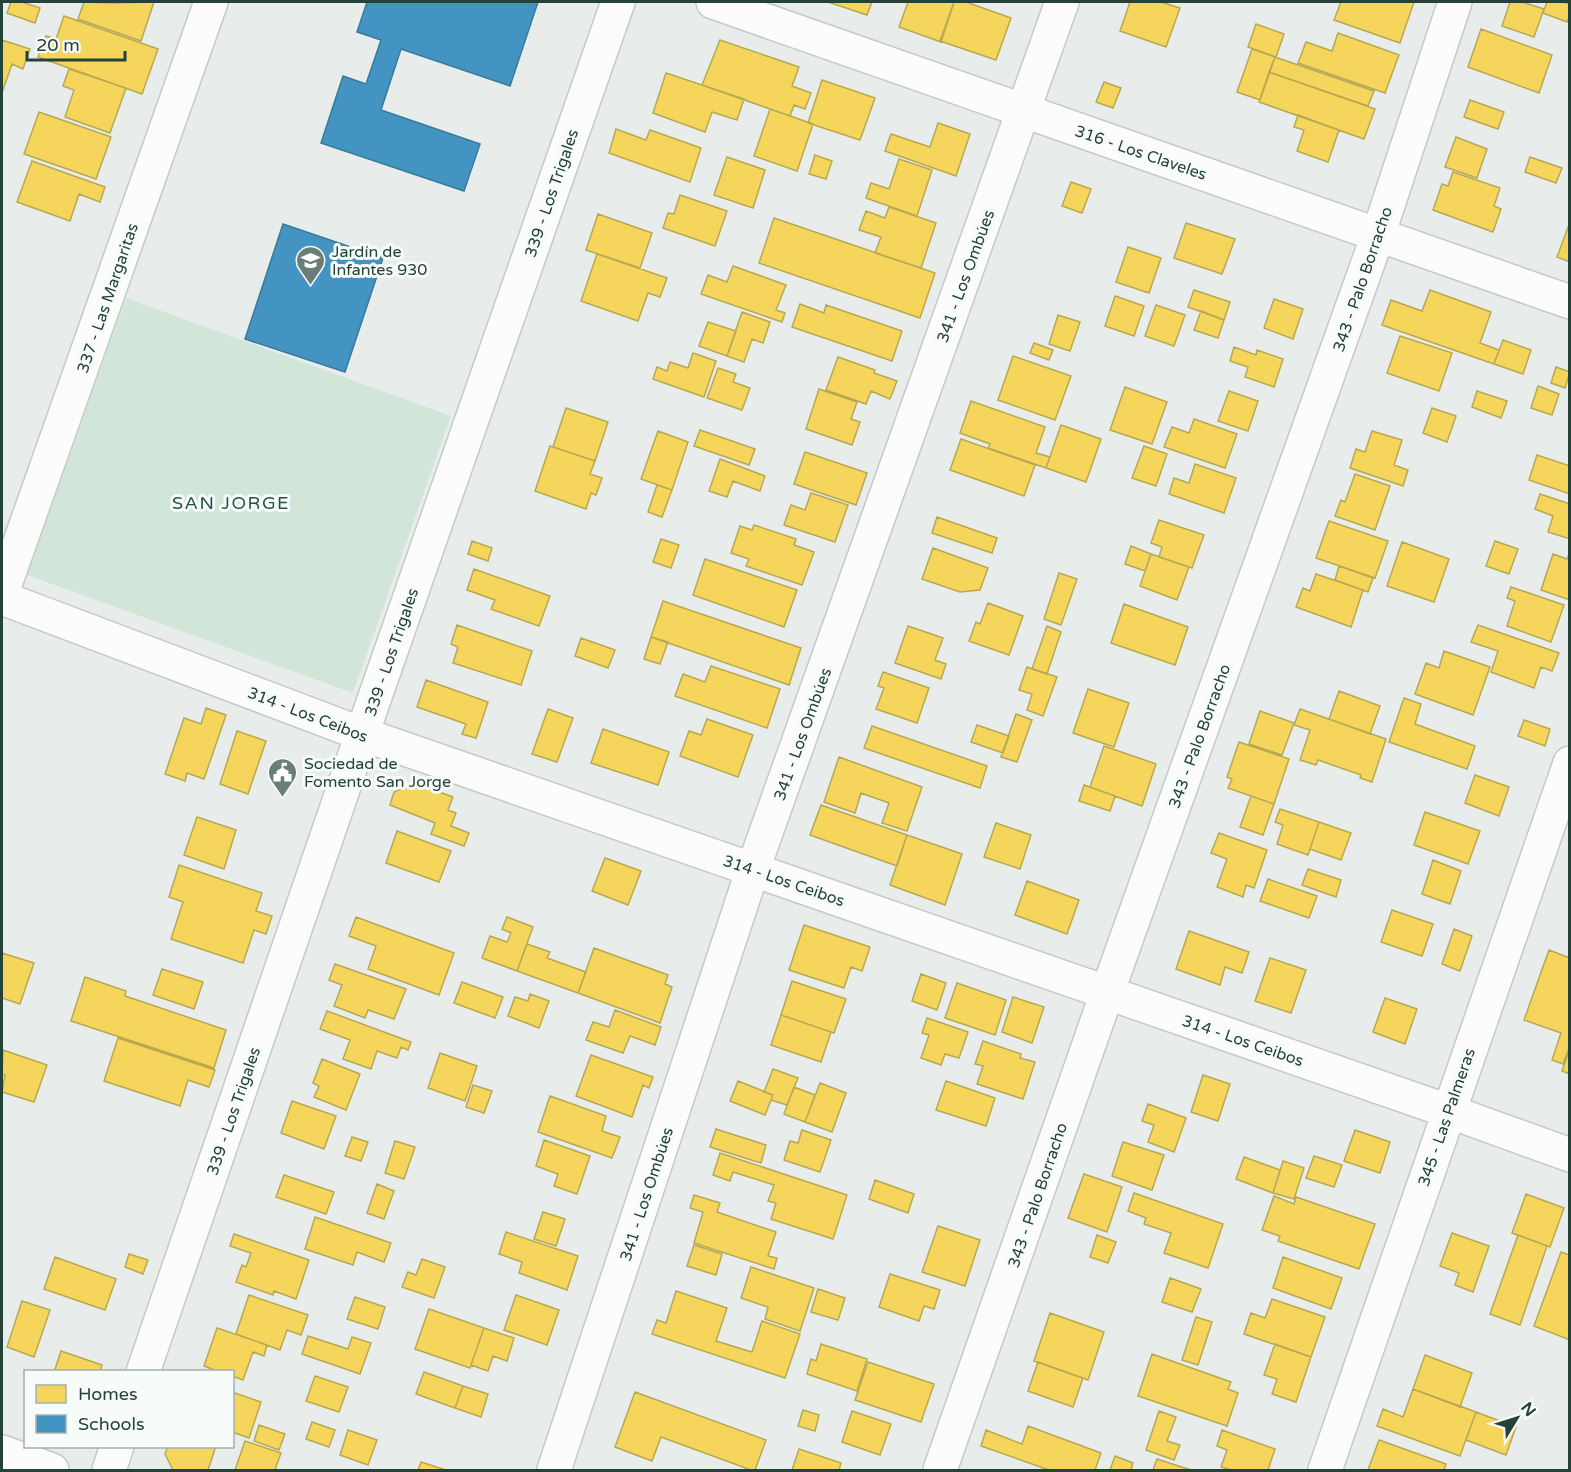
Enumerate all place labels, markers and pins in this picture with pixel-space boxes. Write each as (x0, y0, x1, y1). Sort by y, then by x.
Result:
place label: Jardín de Infantes 930 (332, 242, 427, 280)
school or university icon: Jardín de Infantes 930 (295, 244, 327, 286)
place label: Sociedad de Fomento San Jorge (304, 754, 451, 792)
public building icon: Sociedad de Fomento San Jorge (267, 756, 299, 798)

